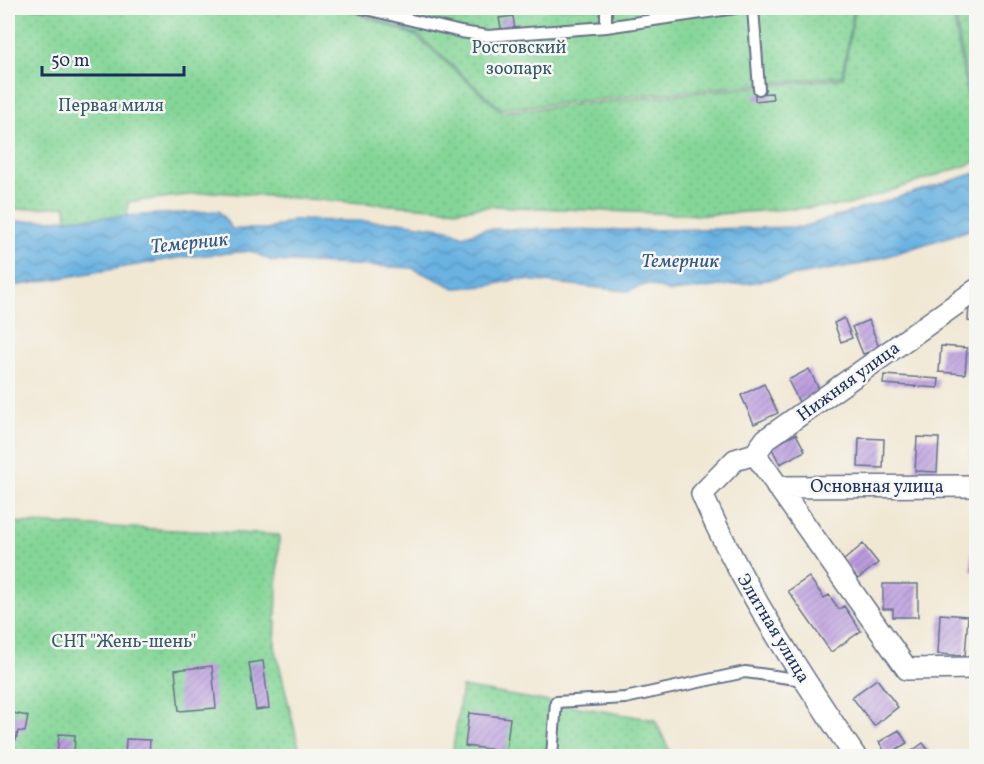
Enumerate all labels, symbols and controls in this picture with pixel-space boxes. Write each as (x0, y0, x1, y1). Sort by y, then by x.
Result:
park label: Ростовский зоопарк (471, 36, 567, 82)
scale bar (42, 39, 184, 77)
text: 50 m (51, 49, 90, 74)
park label: Первая миля (58, 94, 164, 119)
water label: Темерник (149, 226, 230, 262)
water label: Темерник (641, 248, 719, 276)
street label: Нижняя улица (792, 336, 905, 428)
street label: Основная улица (810, 475, 944, 500)
street label: Элитная улица (730, 570, 815, 688)
park label: СНТ "Жень-шень" (52, 630, 196, 655)

